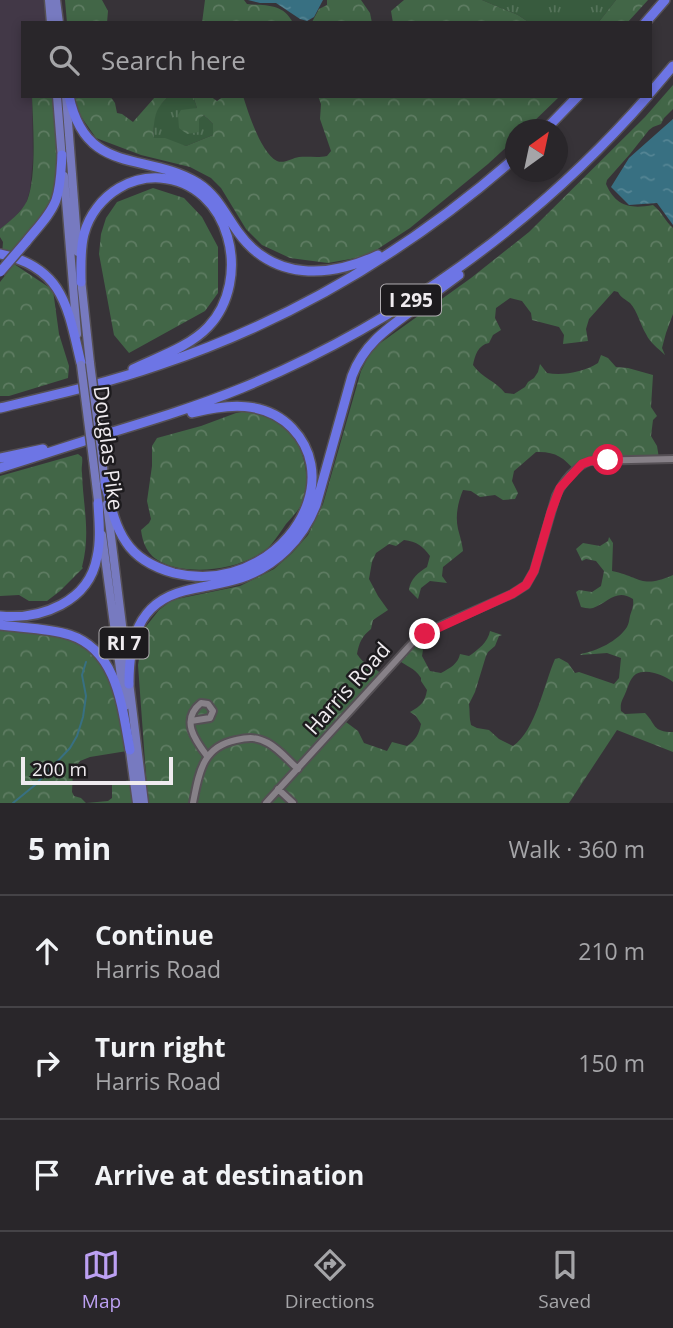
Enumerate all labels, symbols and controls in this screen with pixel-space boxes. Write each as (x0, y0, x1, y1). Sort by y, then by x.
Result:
search box (21, 21, 652, 98)
icon: search (45, 41, 83, 79)
text: Search here (101, 42, 246, 78)
north arrow (505, 119, 568, 182)
road number: I 295 (381, 284, 441, 316)
street label: Douglas Pike (87, 384, 131, 512)
route start (592, 444, 623, 475)
route end (409, 618, 440, 649)
road number: RI 7 (100, 628, 148, 658)
street label: Harris Road (298, 636, 396, 740)
scale bar (21, 754, 173, 786)
text: 200 m (32, 756, 87, 782)
text: 5 min (28, 828, 111, 869)
text: Walk · 360 m (508, 833, 645, 865)
text: Continue (95, 917, 214, 953)
icon: ahead (28, 932, 66, 970)
text: 210 m (578, 935, 645, 967)
text: Harris Road (95, 953, 221, 985)
text: Turn right (95, 1029, 226, 1065)
icon: right (28, 1044, 66, 1082)
text: 150 m (578, 1047, 645, 1079)
text: Harris Road (95, 1065, 221, 1097)
icon: arrive (28, 1156, 66, 1194)
text: Arrive at destination (95, 1157, 364, 1193)
tab: Map (82, 1246, 121, 1314)
tab: Directions (285, 1246, 375, 1314)
tab: Saved (538, 1246, 591, 1314)

